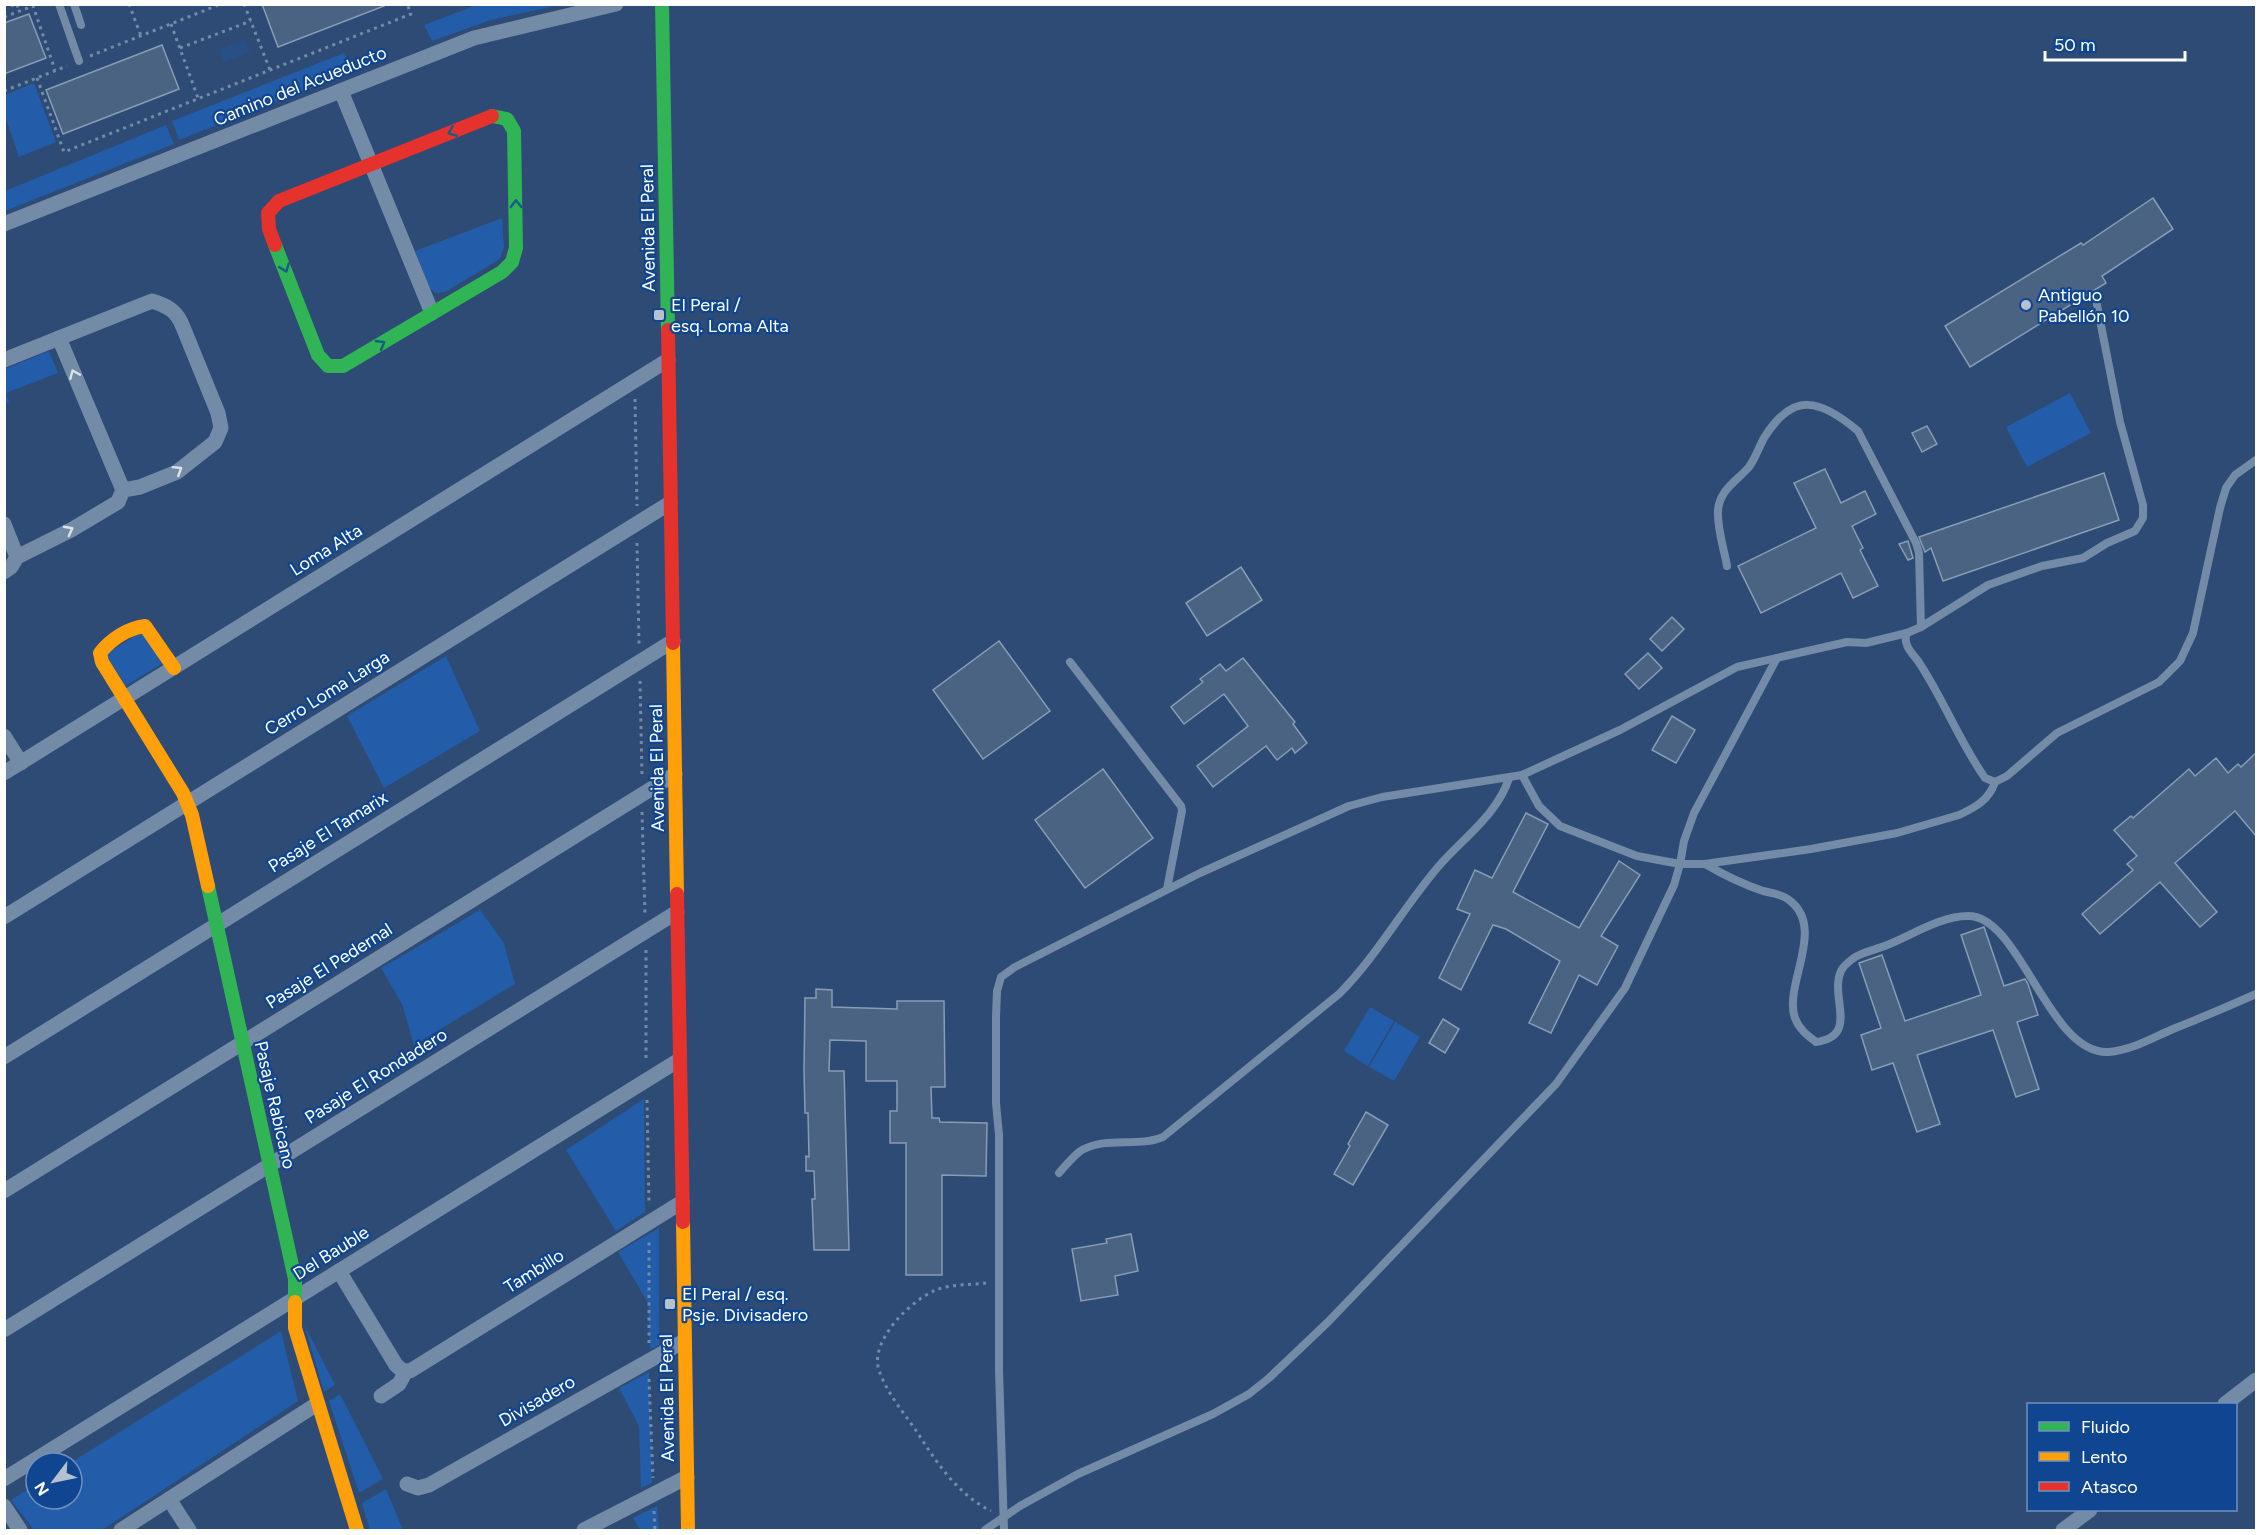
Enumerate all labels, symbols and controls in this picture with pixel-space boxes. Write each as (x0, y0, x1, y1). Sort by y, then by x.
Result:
scale bar (2045, 24, 2184, 62)
text: 50 m (2054, 34, 2096, 56)
street label: Camino del Acueducto (210, 41, 390, 131)
one-way arrow (447, 125, 458, 138)
street label: Avenida El Peral (636, 164, 660, 292)
one-way arrow (509, 200, 522, 209)
one-way arrow (278, 262, 290, 273)
place label: Antiguo Pabellón 10 (2038, 284, 2130, 327)
place label: El Peral / esq. Loma Alta (671, 294, 789, 337)
marker: Antiguo Pabellón 10 (2019, 298, 2033, 312)
marker: El Peral / esq. Loma Alta (652, 308, 666, 322)
one-way arrow (375, 339, 385, 351)
one-way arrow (69, 370, 81, 381)
one-way arrow (171, 467, 182, 478)
street label: Loma Alta (286, 519, 366, 581)
one-way arrow (63, 526, 73, 537)
street label: Cerro Loma Larga (261, 646, 393, 740)
street label: Avenida El Peral (645, 704, 669, 832)
street label: Pasaje El Tamarix (264, 786, 392, 877)
street label: Pasaje El Pedernal (262, 918, 396, 1014)
street label: Pasaje El Rondadero (301, 1023, 451, 1129)
street label: Pasaje Rabicano (250, 1039, 300, 1171)
street label: Del Bauble (289, 1221, 373, 1285)
street label: Tambillo (500, 1244, 568, 1298)
place label: El Peral / esq. Psje. Divisadero (682, 1283, 808, 1326)
marker: El Peral / esq. Psje. Divisadero (663, 1297, 677, 1311)
street label: Avenida El Peral (655, 1334, 679, 1462)
street label: Divisadero (495, 1370, 579, 1432)
legend (2027, 1403, 2237, 1511)
text: Fluido (2081, 1416, 2130, 1438)
text: Lento (2081, 1446, 2127, 1468)
north arrow (24, 1451, 84, 1511)
text: Atasco (2081, 1476, 2138, 1498)
text: N (30, 1478, 53, 1499)

